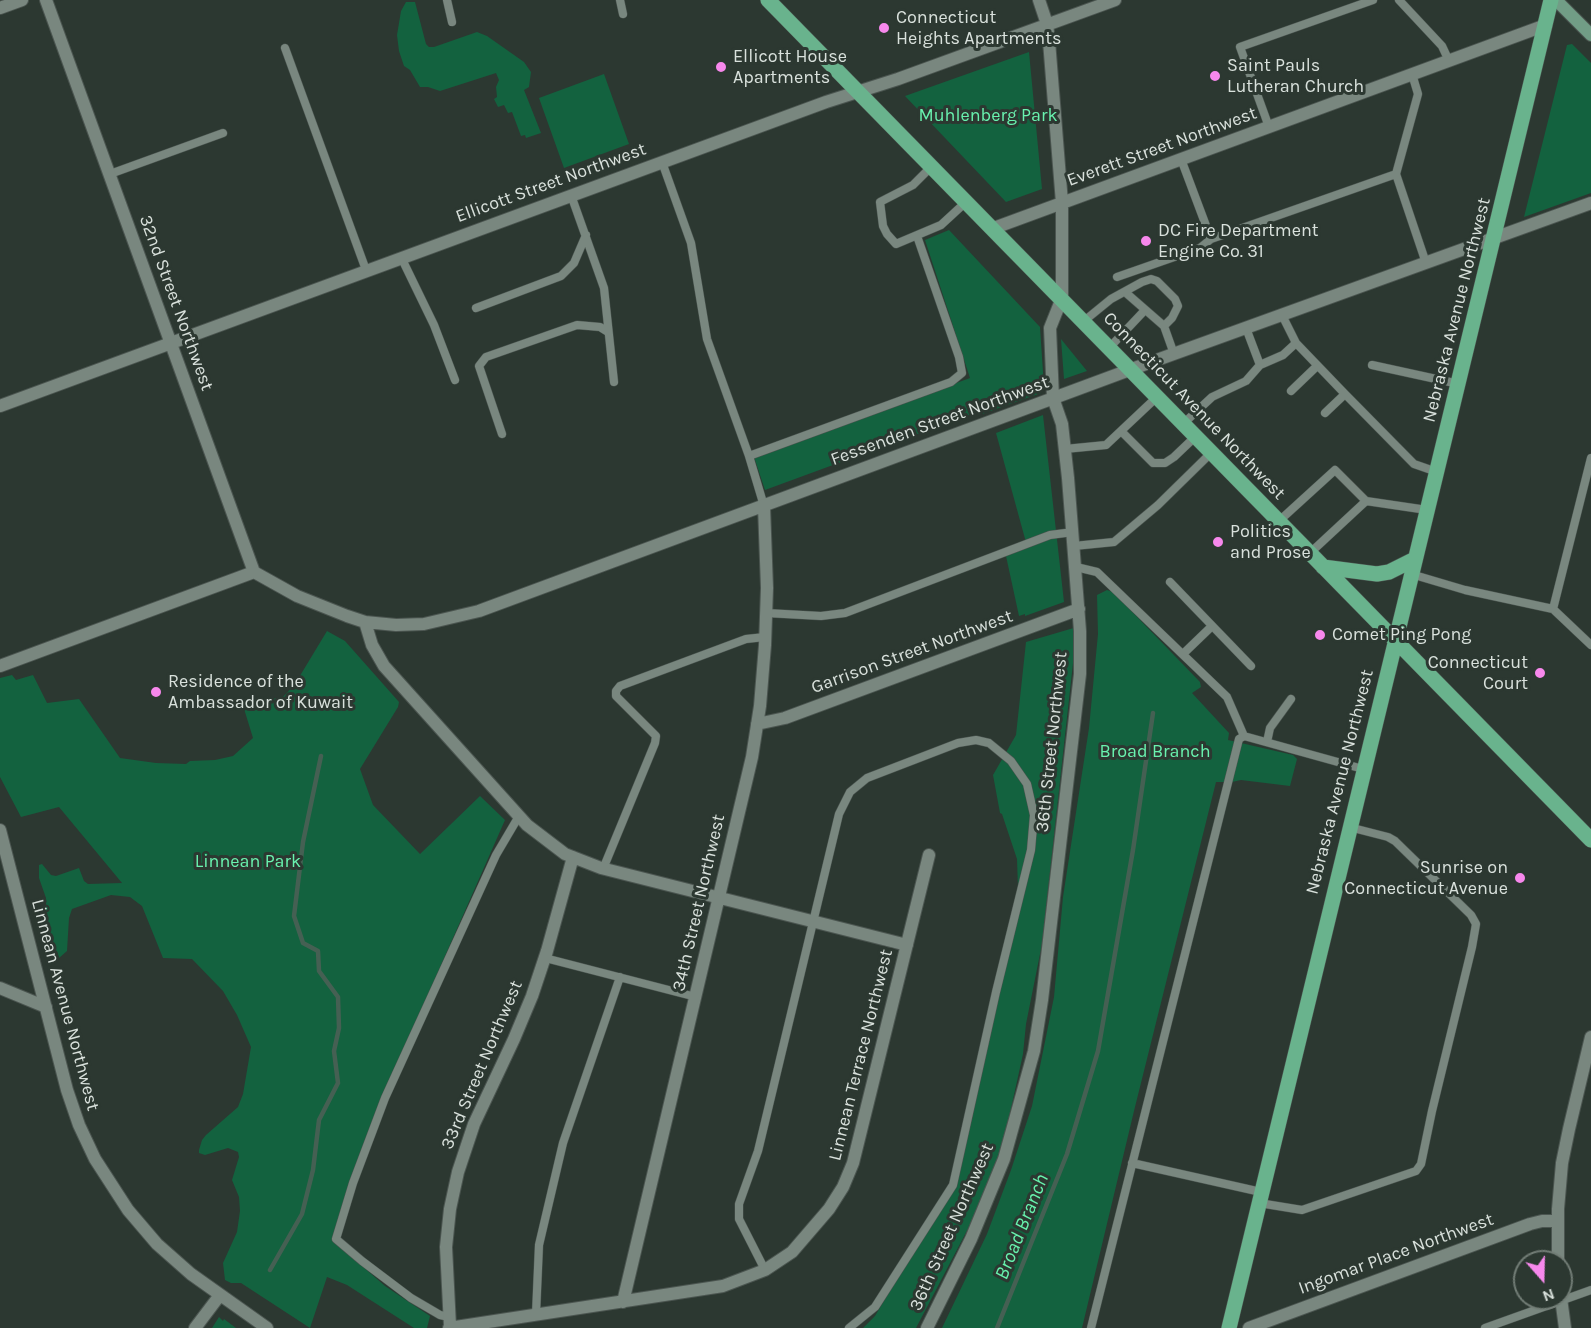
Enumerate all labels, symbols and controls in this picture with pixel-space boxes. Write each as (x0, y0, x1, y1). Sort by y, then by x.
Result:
place label: Connecticut Heights Apartments (896, 7, 1061, 50)
marker: Connecticut Heights Apartments (877, 21, 891, 35)
place label: Ellicott House Apartments (733, 46, 847, 88)
place label: Saint Pauls Lutheran Church (1227, 55, 1364, 98)
marker: Ellicott House Apartments (714, 60, 728, 74)
marker: Saint Pauls Lutheran Church (1208, 69, 1222, 83)
street label: Everett Street Northwest (1064, 103, 1260, 191)
park label: Muhlenberg Park (918, 105, 1058, 127)
street label: Ellicott Street Northwest (453, 138, 649, 228)
street label: Nebraska Avenue Northwest (1419, 195, 1495, 425)
street label: 32nd Street Northwest (134, 212, 218, 394)
place label: DC Fire Department Engine Co. 31 (1158, 220, 1319, 262)
marker: DC Fire Department Engine Co. 31 (1139, 234, 1153, 248)
street label: Connecticut Avenue Northwest (1098, 308, 1290, 504)
street label: Fessenden Street Northwest (828, 371, 1052, 471)
place label: Politics and Prose (1230, 521, 1311, 564)
marker: Politics and Prose (1211, 535, 1225, 549)
street label: Garrison Street Northwest (808, 605, 1016, 699)
place label: Comet Ping Pong (1332, 624, 1471, 646)
marker: Comet Ping Pong (1313, 628, 1327, 642)
street label: 36th Street Northwest (1032, 651, 1072, 833)
place label: Connecticut Court (1428, 652, 1528, 694)
marker: Connecticut Court (1533, 666, 1547, 680)
street label: Nebraska Avenue Northwest (1302, 667, 1378, 897)
place label: Residence of the Ambassador of Kuwait (168, 671, 353, 714)
marker: Residence of the Ambassador of Kuwait (149, 685, 163, 699)
park label: Broad Branch (1100, 741, 1210, 763)
street label: 34th Street Northwest (668, 812, 730, 994)
park label: Linnean Park (195, 851, 301, 873)
place label: Sunrise on Connecticut Avenue (1344, 857, 1508, 900)
marker: Sunrise on Connecticut Avenue (1513, 871, 1527, 885)
street label: Linnean Avenue Northwest (26, 897, 104, 1113)
street label: Linnean Terrace Northwest (824, 947, 898, 1163)
street label: 33rd Street Northwest (437, 977, 527, 1153)
street label: 36th Street Northwest (905, 1140, 999, 1314)
water label: Broad Branch (990, 1171, 1054, 1283)
street label: Ingomar Place Northwest (1296, 1209, 1496, 1299)
north arrow (1513, 1250, 1573, 1310)
text: N (1540, 1285, 1557, 1306)

